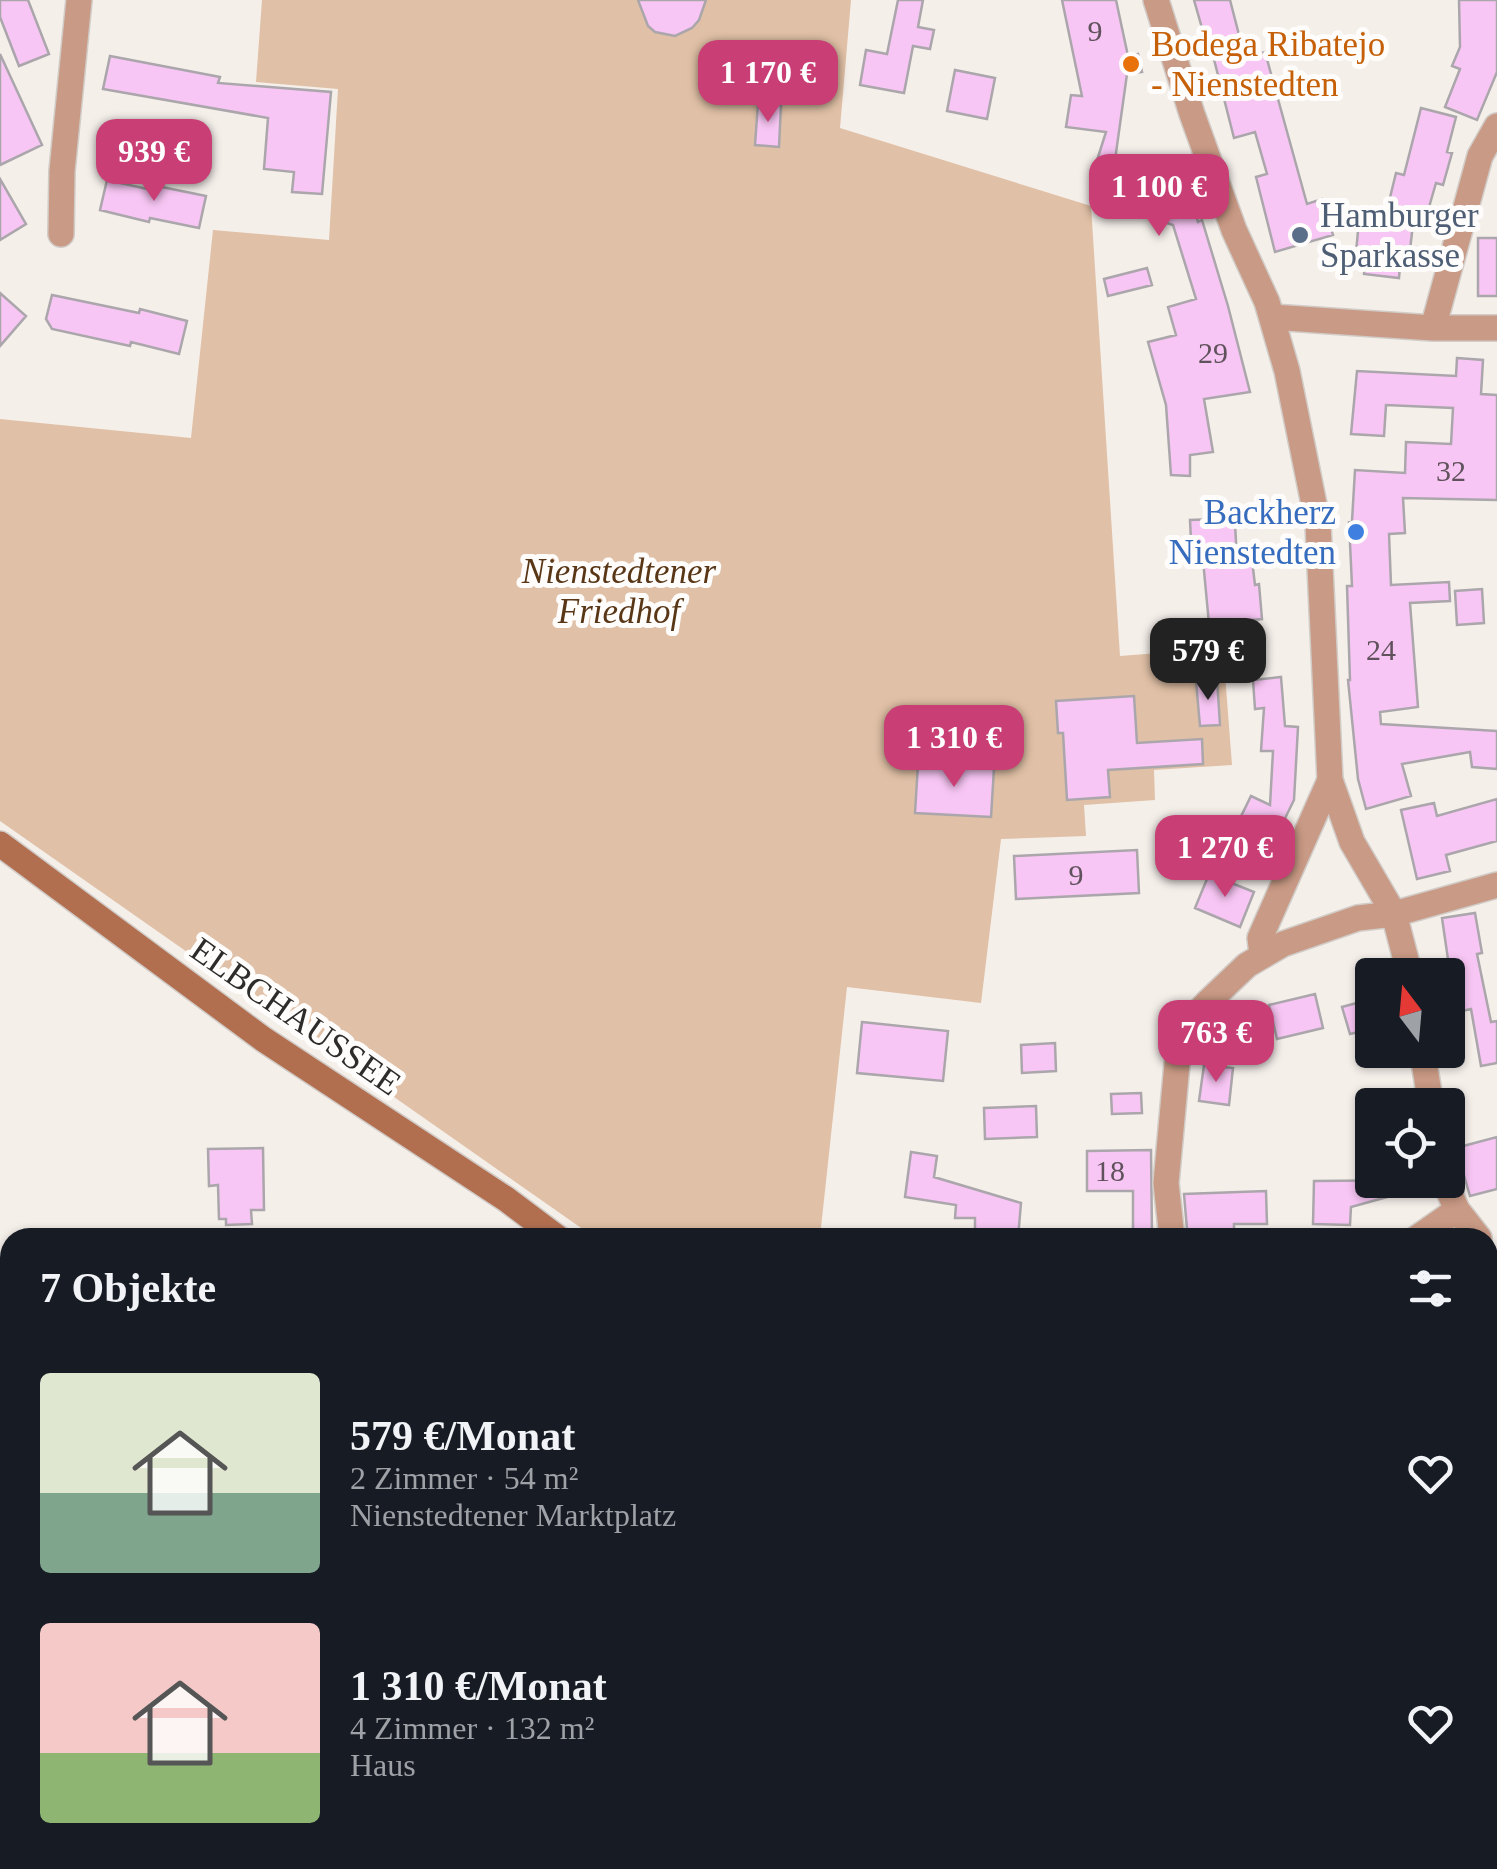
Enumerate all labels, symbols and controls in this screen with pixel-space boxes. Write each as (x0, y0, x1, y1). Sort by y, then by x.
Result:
house number: 9 (1088, 14, 1103, 47)
place label: Bodega Ribatejo - Nienstedten (1151, 25, 1385, 104)
pin: 1 170 € (676, 40, 860, 125)
marker: Bodega Ribatejo - Nienstedten (1120, 53, 1142, 75)
text: 1 170 € (720, 54, 816, 90)
pin: 939 € (84, 119, 224, 204)
text: 939 € (118, 133, 190, 169)
pin: 1 100 € (1067, 154, 1251, 239)
text: 1 100 € (1111, 168, 1207, 204)
place label: Hamburger Sparkasse (1320, 196, 1479, 275)
marker: Hamburger Sparkasse (1289, 224, 1311, 246)
house number: 29 (1198, 336, 1228, 369)
house number: 32 (1436, 454, 1466, 487)
place label: Backherz Nienstedten (1169, 493, 1336, 572)
marker: Backherz Nienstedten (1345, 521, 1367, 543)
park label: Nienstedtener Friedhof (521, 552, 717, 631)
pin: 579 € (1138, 618, 1278, 703)
text: 579 € (1172, 632, 1244, 668)
house number: 24 (1366, 633, 1396, 666)
pin: 1 310 € (862, 705, 1046, 790)
text: 1 310 € (906, 719, 1002, 755)
pin: 1 270 € (1133, 815, 1317, 900)
text: 1 270 € (1177, 829, 1273, 865)
house number: 9 (1069, 858, 1084, 891)
street label: ELBCHAUSSEE (183, 930, 408, 1103)
north arrow (1355, 958, 1465, 1068)
map controls (1355, 958, 1465, 1198)
pin: 763 € (1146, 1000, 1286, 1085)
text: 763 € (1180, 1014, 1252, 1050)
button: locate (1355, 1088, 1465, 1198)
house number: 18 (1095, 1154, 1125, 1187)
icon: filters (1403, 1261, 1458, 1316)
text: 7 Objekte (40, 1265, 216, 1311)
icon: home (120, 1413, 240, 1533)
text: 579 €/Monat (350, 1413, 575, 1459)
icon: heart (1403, 1446, 1458, 1501)
text: 2 Zimmer · 54 m² (350, 1460, 578, 1496)
text: Nienstedtener Marktplatz (350, 1497, 676, 1533)
icon: home (120, 1663, 240, 1783)
text: 1 310 €/Monat (350, 1663, 607, 1709)
icon: heart (1403, 1696, 1458, 1751)
text: 4 Zimmer · 132 m² (350, 1710, 594, 1746)
text: Haus (350, 1747, 416, 1783)

